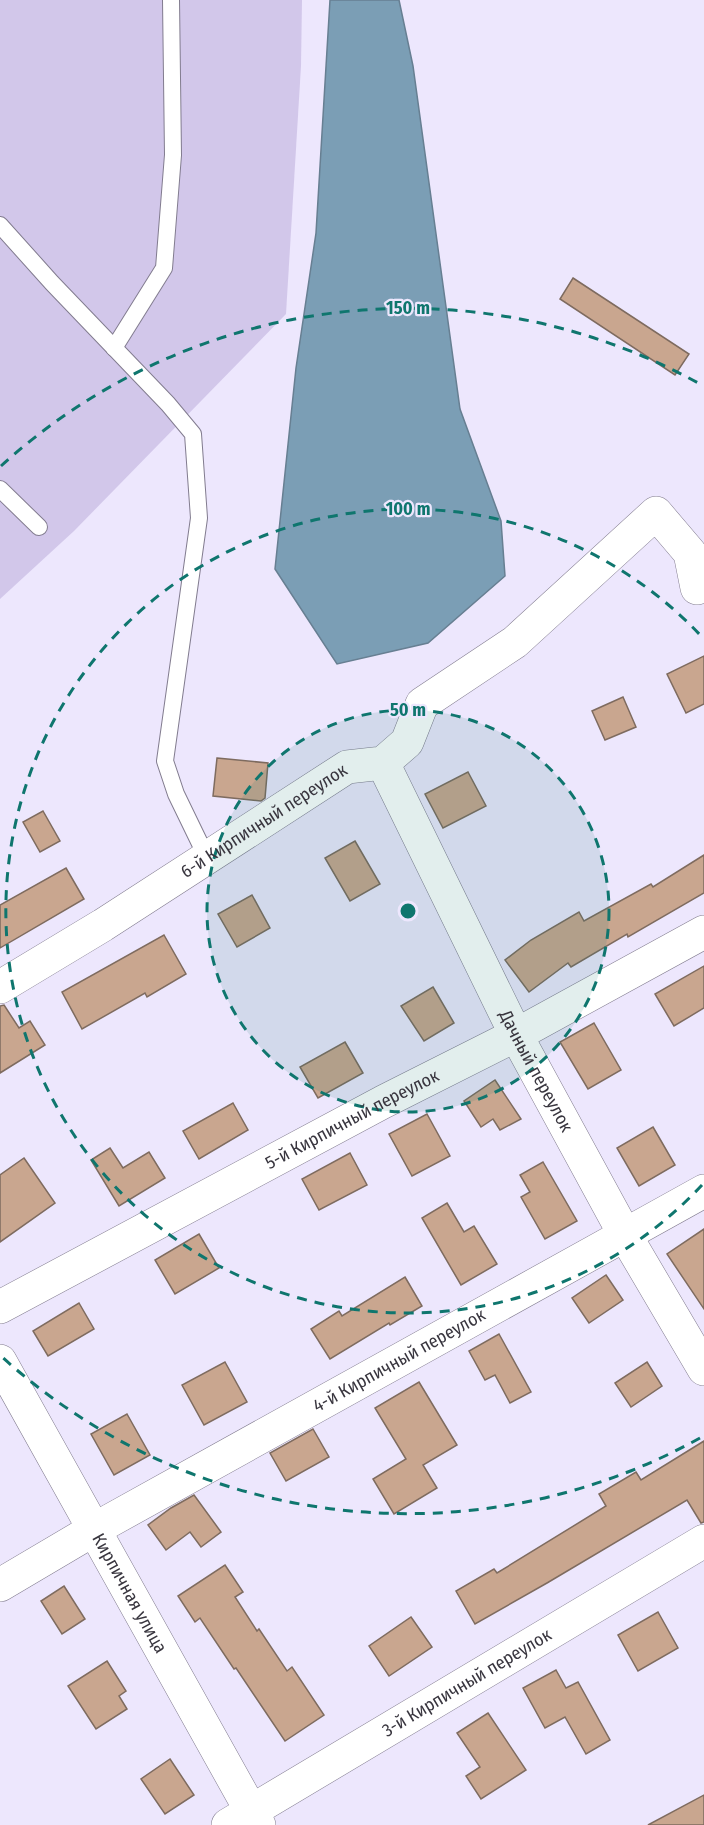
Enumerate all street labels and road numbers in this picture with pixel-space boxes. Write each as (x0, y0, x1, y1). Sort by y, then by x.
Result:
street label: 6-й Кирпичный переулок (177, 759, 352, 883)
street label: Дачный переулок (494, 1006, 578, 1136)
street label: 5-й Кирпичный переулок (261, 1064, 443, 1174)
street label: 4-й Кирпичный переулок (309, 1303, 489, 1417)
street label: Кирпичная улица (87, 1530, 172, 1657)
street label: 3-й Кирпичный переулок (378, 1623, 556, 1741)

